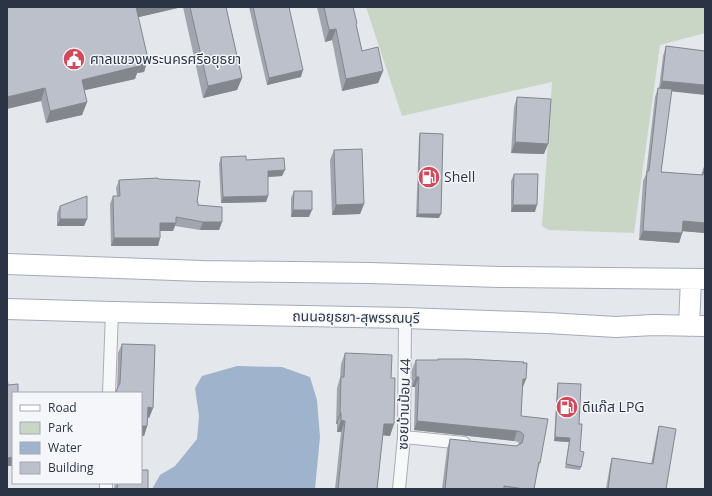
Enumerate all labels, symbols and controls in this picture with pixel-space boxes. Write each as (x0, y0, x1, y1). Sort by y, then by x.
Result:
public building icon: ศาลแขวงพระนครศรีอยุธยา (61, 46, 87, 72)
place label: ศาลแขวงพระนครศรีอยุธยา (90, 49, 241, 68)
fuel station icon: Shell (416, 164, 442, 190)
place label: Shell (444, 167, 475, 186)
street label: ถนนอยุธยา-สุพรรณบุรี (292, 306, 420, 327)
street label: ซอยบ้านป้อม 44 (392, 358, 415, 450)
legend (12, 392, 142, 484)
fuel station icon: ดีแก๊ส LPG (554, 394, 580, 420)
place label: ดีแก๊ส LPG (582, 397, 645, 416)
text: Road (48, 399, 77, 416)
text: Park (48, 419, 74, 436)
text: Water (48, 439, 82, 456)
text: Building (48, 459, 94, 476)

